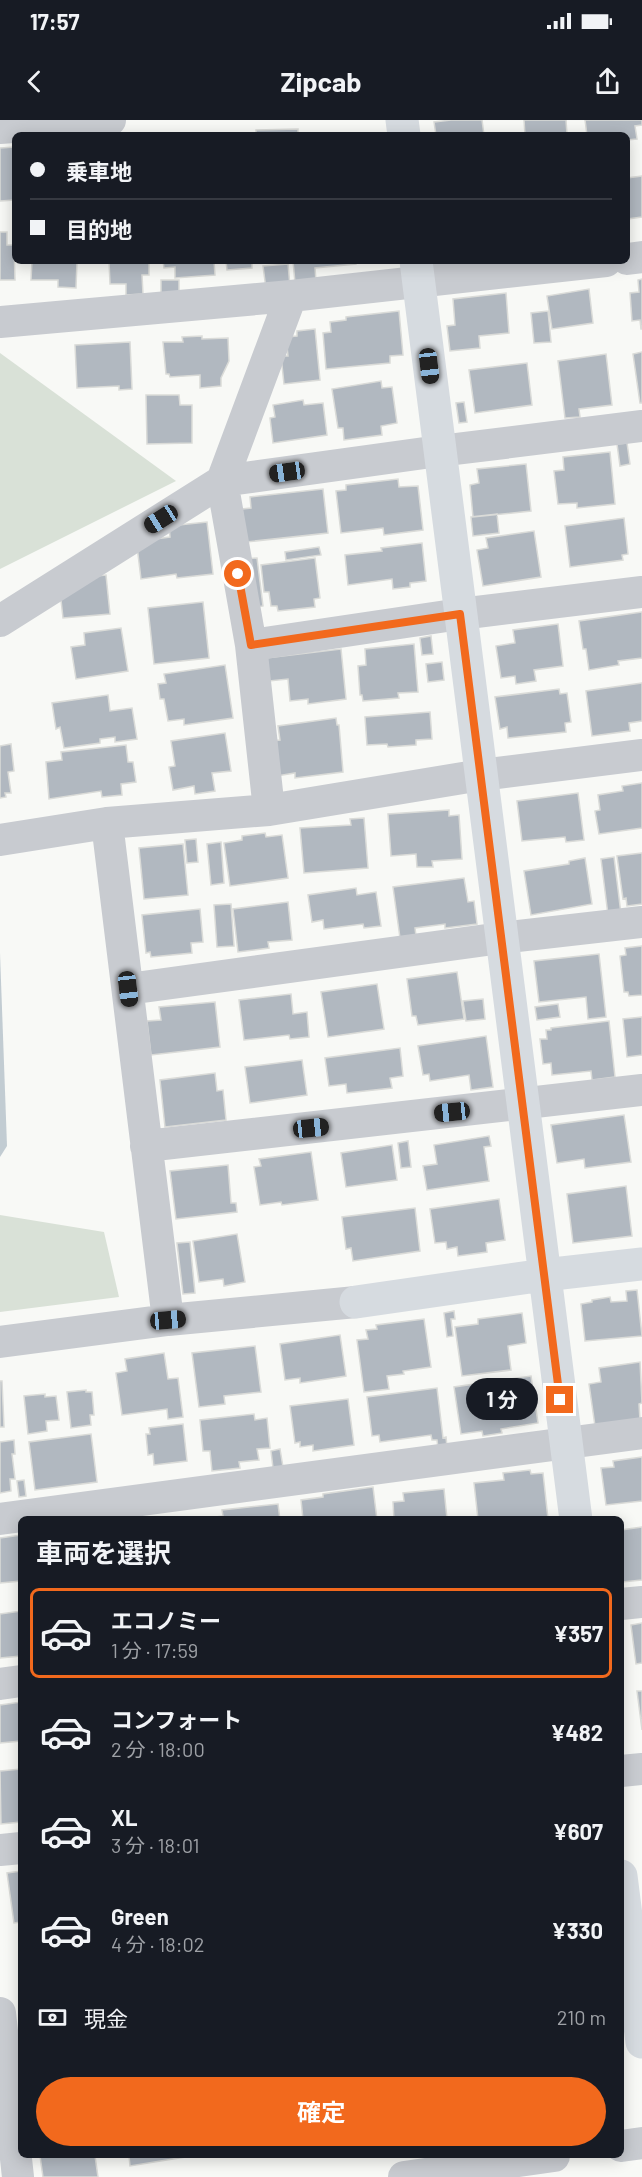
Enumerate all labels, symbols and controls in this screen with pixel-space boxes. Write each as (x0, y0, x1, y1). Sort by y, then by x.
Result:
text: 17:57 (30, 8, 79, 34)
icon: back (18, 65, 51, 98)
text: Zipcab (280, 65, 362, 97)
icon: share (591, 65, 624, 98)
text: 乗車地 (66, 158, 132, 184)
text: 目的地 (66, 216, 132, 242)
car (418, 347, 440, 385)
car (268, 461, 306, 483)
car (141, 502, 181, 536)
route start (224, 560, 251, 587)
car (117, 970, 139, 1008)
car (433, 1101, 471, 1123)
car (292, 1117, 330, 1139)
car (149, 1309, 187, 1331)
callout: 1 分 (467, 1379, 539, 1421)
route end (546, 1386, 573, 1413)
text: 1 分 (486, 1387, 518, 1411)
text: 車両を選択 (36, 1536, 171, 1568)
icon: car (39, 1606, 93, 1660)
text: エコノミー (111, 1607, 221, 1633)
text: ¥357 (553, 1620, 603, 1646)
text: 1 分 · 17:59 (111, 1638, 198, 1662)
icon: car (39, 1705, 93, 1759)
text: コンフォート (111, 1706, 242, 1732)
text: ¥482 (550, 1719, 603, 1745)
text: 2 分 · 18:00 (111, 1737, 205, 1761)
icon: car (39, 1804, 93, 1858)
text: XL (111, 1804, 137, 1830)
text: ¥607 (553, 1818, 603, 1844)
text: 3 分 · 18:01 (111, 1833, 199, 1857)
icon: car (39, 1903, 93, 1957)
text: Green (111, 1903, 169, 1929)
text: ¥330 (552, 1917, 603, 1943)
text: 4 分 · 18:02 (111, 1932, 204, 1956)
icon: cash (36, 2001, 69, 2034)
text: 現金 (84, 2005, 128, 2031)
text: 210 m (557, 2005, 606, 2029)
button: 確定 (36, 2077, 606, 2146)

